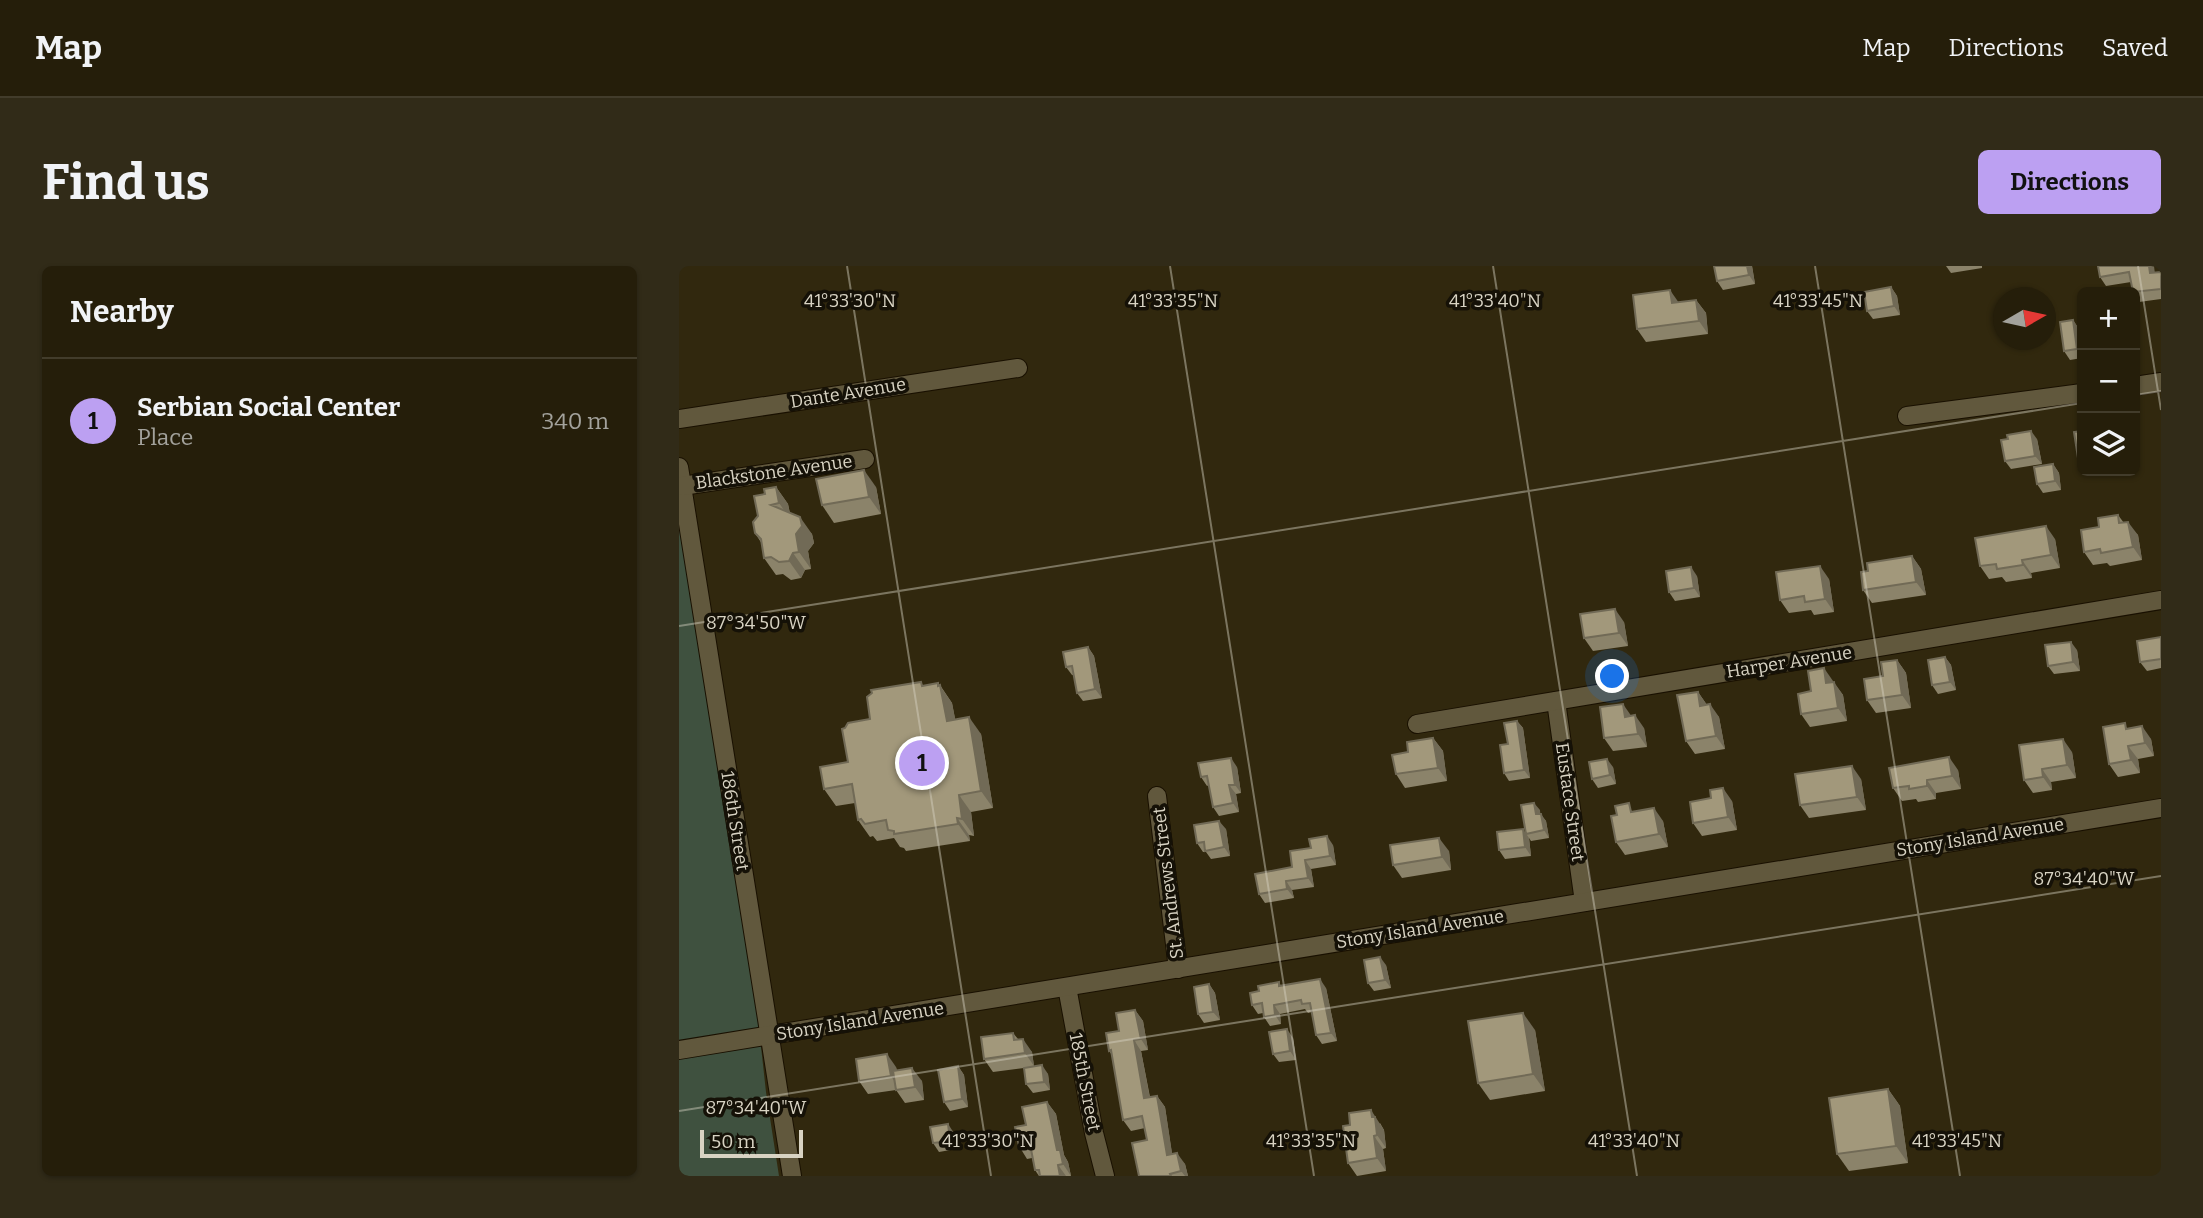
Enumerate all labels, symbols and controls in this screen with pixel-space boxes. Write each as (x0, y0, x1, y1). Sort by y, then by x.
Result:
text: Map (35, 28, 102, 68)
text: Map (1862, 34, 1911, 62)
text: Directions (1949, 34, 2064, 62)
text: Saved (2102, 34, 2168, 62)
button: Directions (1978, 150, 2161, 214)
text: Find us (42, 153, 210, 212)
north arrow (1993, 287, 2056, 350)
map controls (2077, 287, 2140, 476)
button: + (2077, 287, 2140, 350)
text: 41°33'30"N (804, 290, 896, 312)
text: 41°33'35"N (1128, 290, 1218, 312)
text: 41°33'40"N (1449, 290, 1541, 312)
text: 41°33'45"N (1773, 290, 1863, 312)
text: Nearby (70, 294, 174, 330)
button: − (2077, 350, 2140, 413)
street label: Dante Avenue (789, 373, 907, 413)
text: Serbian Social Center (137, 392, 400, 423)
text: 1 (88, 407, 98, 435)
text: 340 m (541, 407, 609, 435)
button: layers (2077, 413, 2140, 476)
text: Place (137, 423, 193, 451)
street label: Blackstone Avenue (694, 450, 854, 494)
text: 87°34'50"W (706, 612, 806, 634)
street label: Harper Avenue (1725, 641, 1853, 683)
your location (1595, 659, 1629, 693)
pin: 1 (899, 737, 945, 789)
street label: Eustace Street (1551, 741, 1589, 863)
street label: 186th Street (716, 770, 754, 873)
street label: St. Andrews Street (1148, 805, 1188, 960)
street label: Stony Island Avenue (1895, 813, 2065, 861)
text: 87°34'40"W (2034, 868, 2135, 890)
street label: Stony Island Avenue (1335, 905, 1505, 953)
street label: Stony Island Avenue (775, 997, 945, 1045)
street label: 185th Street (1065, 1031, 1105, 1133)
text: 87°34'40"W (706, 1097, 807, 1119)
scale bar (700, 1127, 803, 1159)
text: 50 m (711, 1130, 755, 1153)
text: 41°33'30"N (942, 1130, 1034, 1152)
text: 41°33'35"N (1266, 1130, 1356, 1152)
text: 41°33'40"N (1588, 1130, 1680, 1152)
text: 41°33'45"N (1912, 1130, 2002, 1152)

